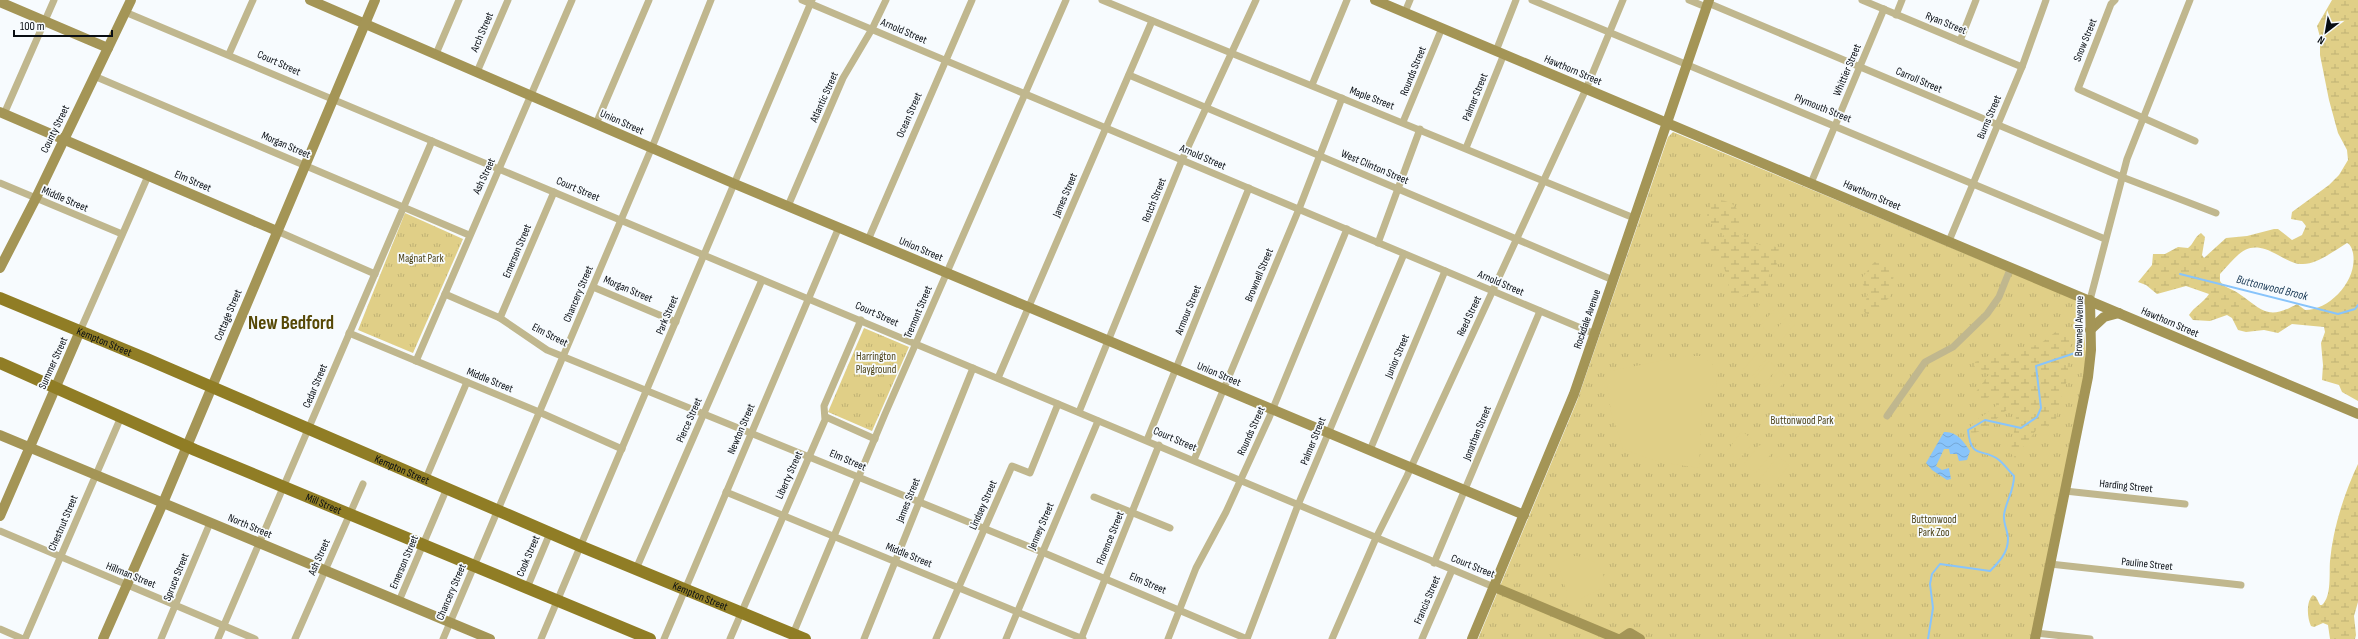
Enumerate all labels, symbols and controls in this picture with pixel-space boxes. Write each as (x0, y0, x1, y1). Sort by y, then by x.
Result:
street label: Ryan Street (1924, 9, 1969, 37)
street label: Arch Street (467, 10, 496, 55)
scale bar (14, 12, 112, 38)
north arrow (2306, 12, 2346, 52)
street label: Arnold Street (878, 15, 930, 47)
street label: Snow Street (2071, 16, 2100, 63)
text: 100 m (20, 19, 45, 34)
text: N (2315, 33, 2327, 47)
street label: Whittier Street (1830, 41, 1864, 98)
street label: Rounds Street (1397, 44, 1429, 98)
street label: Court Street (255, 48, 303, 79)
street label: Hawthorn Street (1542, 52, 1604, 88)
street label: Carroll Street (1894, 64, 1945, 96)
street label: Atlantic Street (807, 69, 841, 125)
street label: Palmer Street (1460, 71, 1491, 123)
street label: Maple Street (1348, 84, 1397, 113)
street label: Ocean Street (893, 90, 925, 140)
street label: Plymouth Street (1793, 91, 1854, 126)
street label: Burns Street (1974, 93, 2004, 141)
street label: County Street (38, 102, 72, 155)
street label: Union Street (598, 107, 646, 138)
street label: Morgan Street (259, 129, 313, 161)
street label: Arnold Street (1177, 141, 1229, 173)
street label: West Clinton Street (1339, 147, 1411, 187)
street label: Ash Street (470, 155, 498, 197)
street label: Elm Street (173, 167, 214, 195)
street label: James Street (1049, 170, 1080, 220)
street label: Court Street (554, 174, 602, 204)
street label: Rotch Street (1139, 175, 1169, 224)
street label: Hawthorn Street (1841, 177, 1903, 213)
street label: Middle Street (40, 183, 91, 215)
street label: Emerson Street (500, 222, 534, 280)
street label: Union Street (897, 234, 946, 264)
street label: Brownell Street (1242, 246, 1276, 304)
park label: Magnat Park (398, 252, 444, 265)
street label: Chancery Street (560, 263, 596, 324)
street label: Arnold Street (1475, 267, 1527, 299)
water label: Buttonwood Brook (2235, 272, 2310, 304)
street label: Morgan Street (601, 273, 655, 305)
street label: Tremont Street (901, 283, 935, 340)
street label: Armour Street (1172, 283, 1204, 338)
street label: Cottage Street (211, 287, 245, 343)
street label: Rockdale Avenue (1571, 288, 1603, 350)
street label: Park Street (653, 293, 681, 336)
street label: Reed Street (1454, 293, 1484, 338)
street label: Brownell Avenue (2072, 296, 2086, 356)
street label: Court Street (853, 299, 901, 330)
street label: Hawthorn Street (2139, 304, 2201, 340)
district label: New Bedford (248, 312, 334, 335)
street label: Elm Street (530, 320, 571, 350)
street label: Kempton Street (75, 324, 134, 359)
street label: Junior Street (1382, 332, 1412, 381)
street label: Summer Street (36, 334, 71, 391)
park label: Harrington Playground (856, 350, 897, 376)
street label: Union Street (1195, 359, 1244, 389)
street label: Cedar Street (300, 361, 330, 410)
street label: Middle Street (465, 365, 516, 395)
street label: Pierce Street (673, 395, 705, 444)
street label: Newton Street (725, 401, 758, 456)
street label: Jonathan Street (1460, 403, 1494, 463)
street label: Rounds Street (1234, 404, 1268, 458)
park label: Buttonwood Park (1770, 414, 1834, 427)
street label: Palmer Street (1298, 415, 1329, 467)
street label: Court Street (1151, 424, 1199, 454)
street label: Elm Street (828, 446, 869, 474)
street label: Liberty Street (773, 448, 806, 501)
street label: Kempton Street (373, 452, 432, 487)
street label: James Street (893, 475, 923, 525)
street label: Harding Street (2099, 477, 2154, 495)
street label: Lindsey Street (966, 478, 1000, 532)
street label: Mill Street (304, 490, 344, 517)
street label: Chestnut Street (45, 493, 81, 553)
street label: Jenney Street (1025, 500, 1057, 552)
street label: Florence Street (1093, 509, 1127, 567)
street label: North Street (226, 511, 275, 541)
park label: Buttonwood Park Zoo (1911, 513, 1957, 539)
street label: Emerson Street (387, 533, 421, 591)
street label: Cook Street (514, 533, 543, 579)
street label: Ash Street (305, 536, 333, 578)
street label: Middle Street (884, 540, 935, 570)
street label: Spruce Street (160, 550, 192, 603)
street label: Court Street (1449, 551, 1497, 581)
street label: Pauline Street (2121, 555, 2174, 573)
street label: Hillman Street (104, 559, 158, 591)
street label: Chancery Street (433, 561, 469, 622)
street label: Elm Street (1128, 569, 1169, 597)
street label: Francis Street (1411, 573, 1443, 626)
street label: Kempton Street (671, 579, 730, 613)

